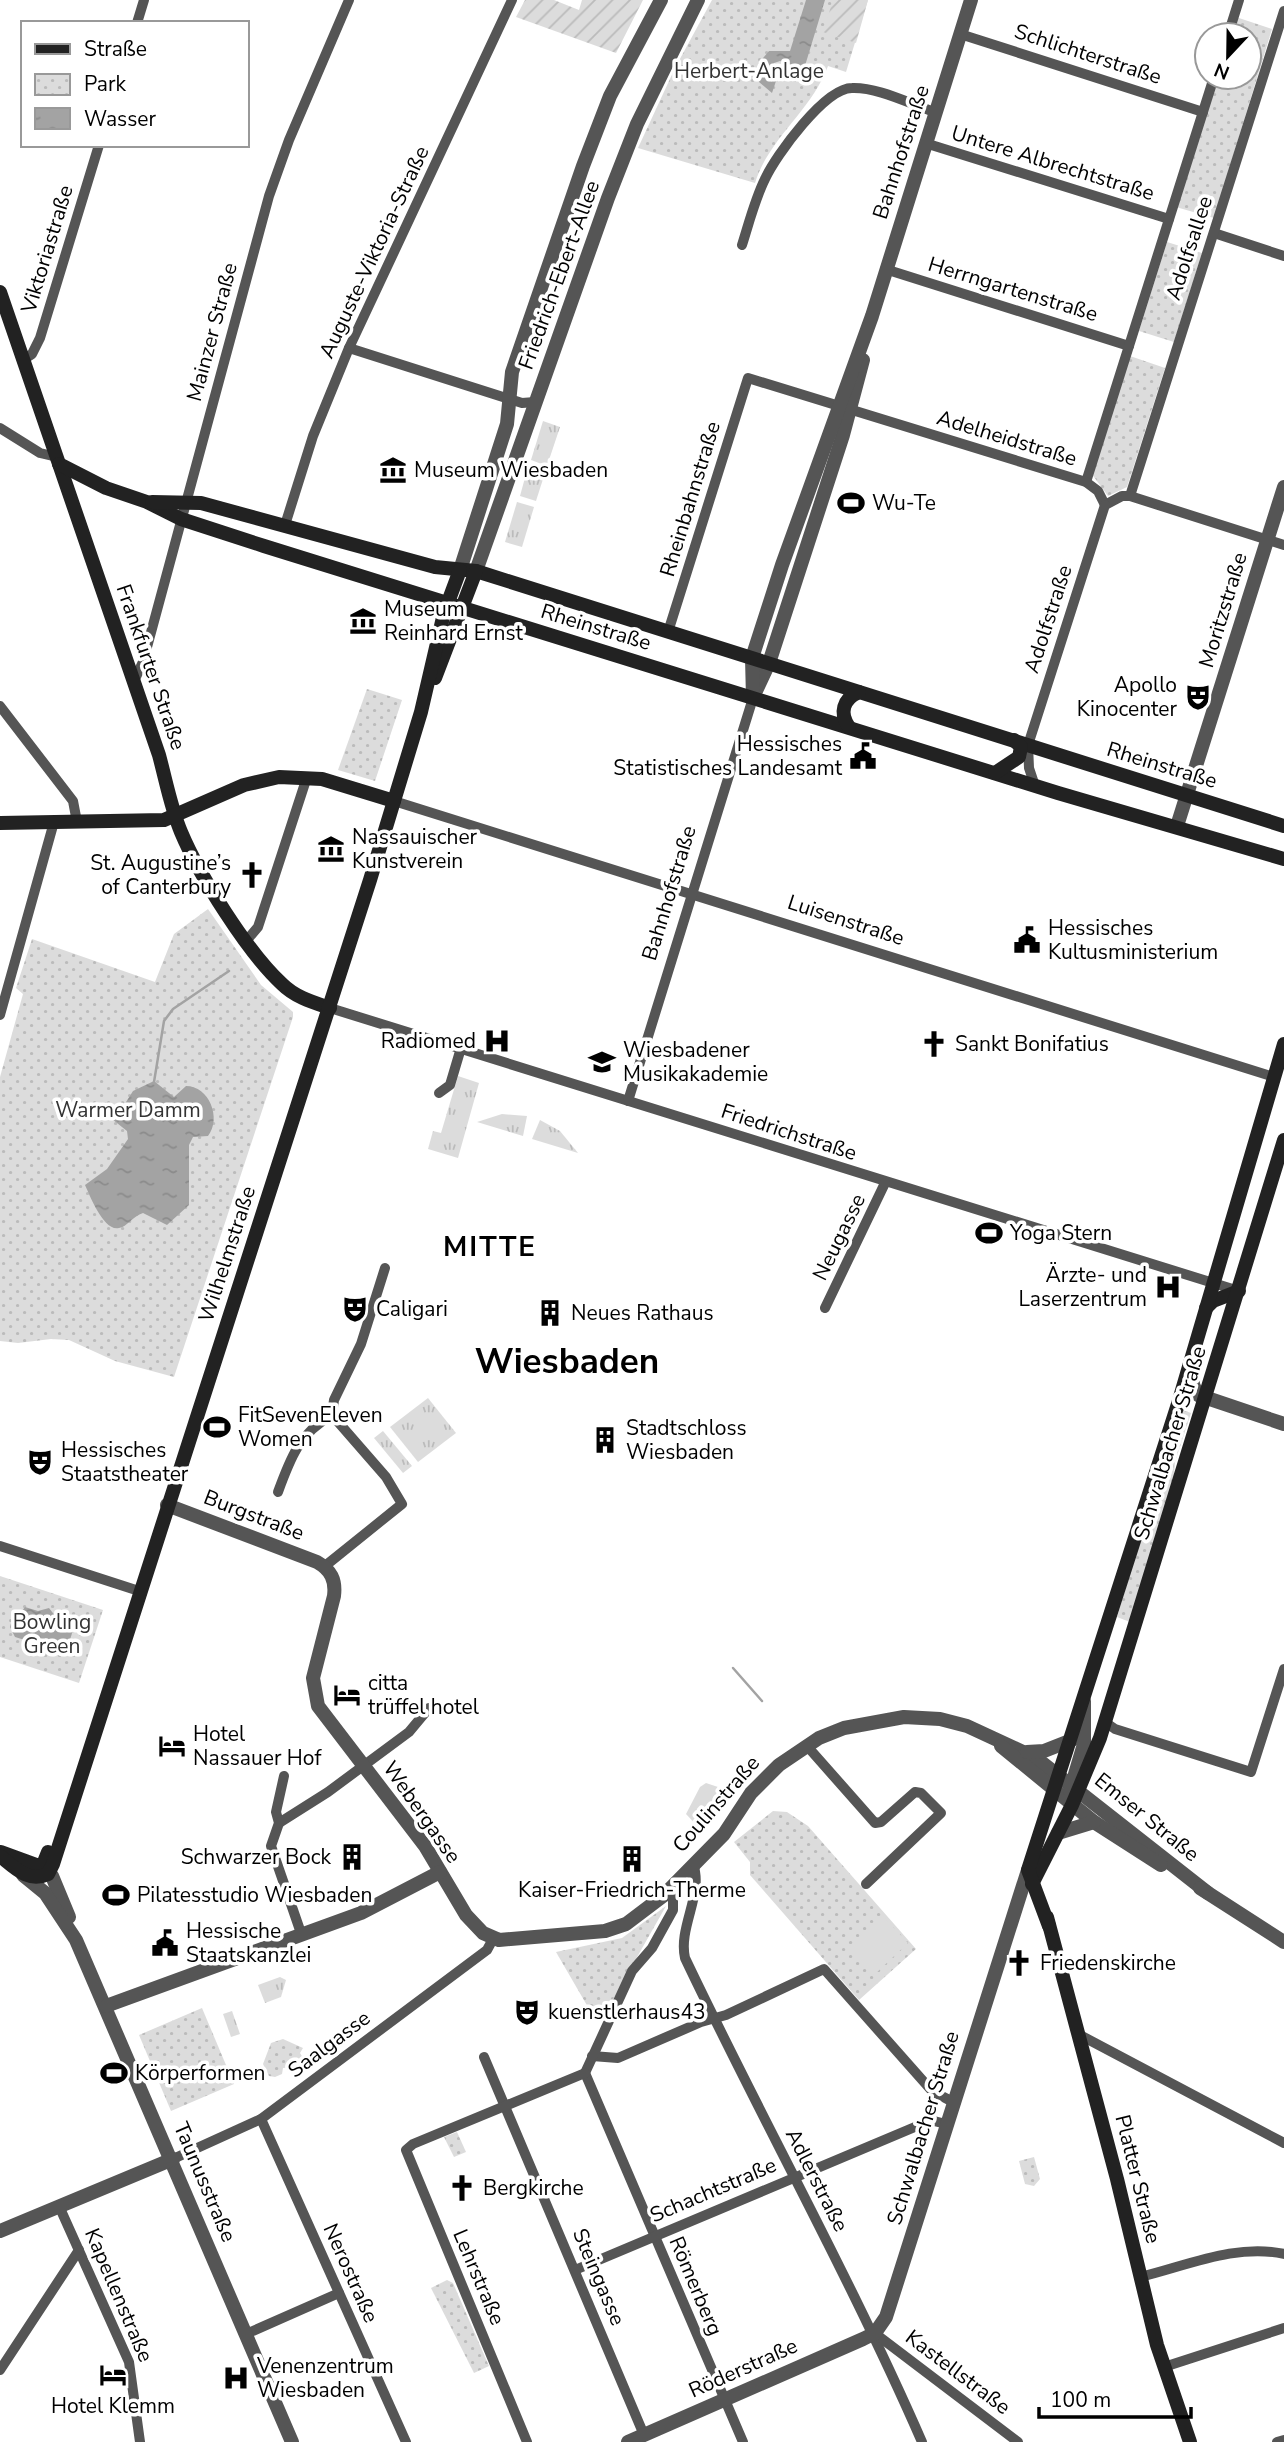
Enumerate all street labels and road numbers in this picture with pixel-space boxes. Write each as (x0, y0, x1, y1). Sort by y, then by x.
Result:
street label: Schlichterstraße (1011, 17, 1165, 91)
street label: Bahnhofstraße (866, 81, 936, 223)
street label: Untere Albrechtstraße (948, 119, 1158, 207)
street label: Auguste-Viktoria-Straße (312, 141, 436, 363)
street label: Friedrich-Ebert-Allee (512, 177, 606, 373)
street label: Viktoriastraße (14, 182, 80, 317)
street label: Adolfsallee (1159, 192, 1219, 304)
street label: Herrngartenstraße (925, 250, 1101, 328)
street label: Mainzer Straße (180, 260, 244, 404)
street label: Adelheidstraße (934, 403, 1080, 473)
street label: Rheinbahnstraße (653, 418, 727, 580)
street label: Moritzstraße (1192, 549, 1254, 671)
street label: Adolfstraße (1017, 561, 1079, 677)
street label: Frankfurter Straße (110, 581, 192, 753)
street label: Rheinstraße (537, 597, 655, 657)
street label: Rheinstraße (1103, 735, 1221, 795)
street label: Bahnhofstraße (635, 822, 703, 964)
street label: Luisenstraße (784, 888, 908, 952)
street label: Friedrichstraße (718, 1097, 860, 1167)
street label: Wilhelmstraße (192, 1182, 262, 1326)
street label: Neugasse (806, 1189, 872, 1285)
street label: Schwalbacher Straße (1127, 1343, 1213, 1543)
street label: Burgstraße (200, 1483, 308, 1547)
street label: Coulinstraße (666, 1750, 766, 1858)
street label: Webergasse (376, 1755, 468, 1869)
street label: Emser Straße (1089, 1766, 1205, 1868)
street label: Saalgasse (282, 2004, 376, 2084)
street label: Schwalbacher Straße (880, 2028, 966, 2228)
street label: Platter Straße (1108, 2112, 1168, 2246)
street label: Taunusstraße (167, 2118, 243, 2246)
street label: Adlerstraße (779, 2124, 855, 2236)
street label: Schachtstraße (646, 2151, 780, 2229)
street label: Nerostraße (317, 2219, 385, 2327)
street label: Kapellenstraße (78, 2224, 160, 2366)
street label: Steingasse (566, 2224, 632, 2330)
street label: Lehrstraße (446, 2225, 512, 2329)
street label: Römerberg (663, 2232, 729, 2340)
street label: Kastellstraße (900, 2323, 1016, 2421)
street label: Röderstraße (684, 2332, 802, 2404)

